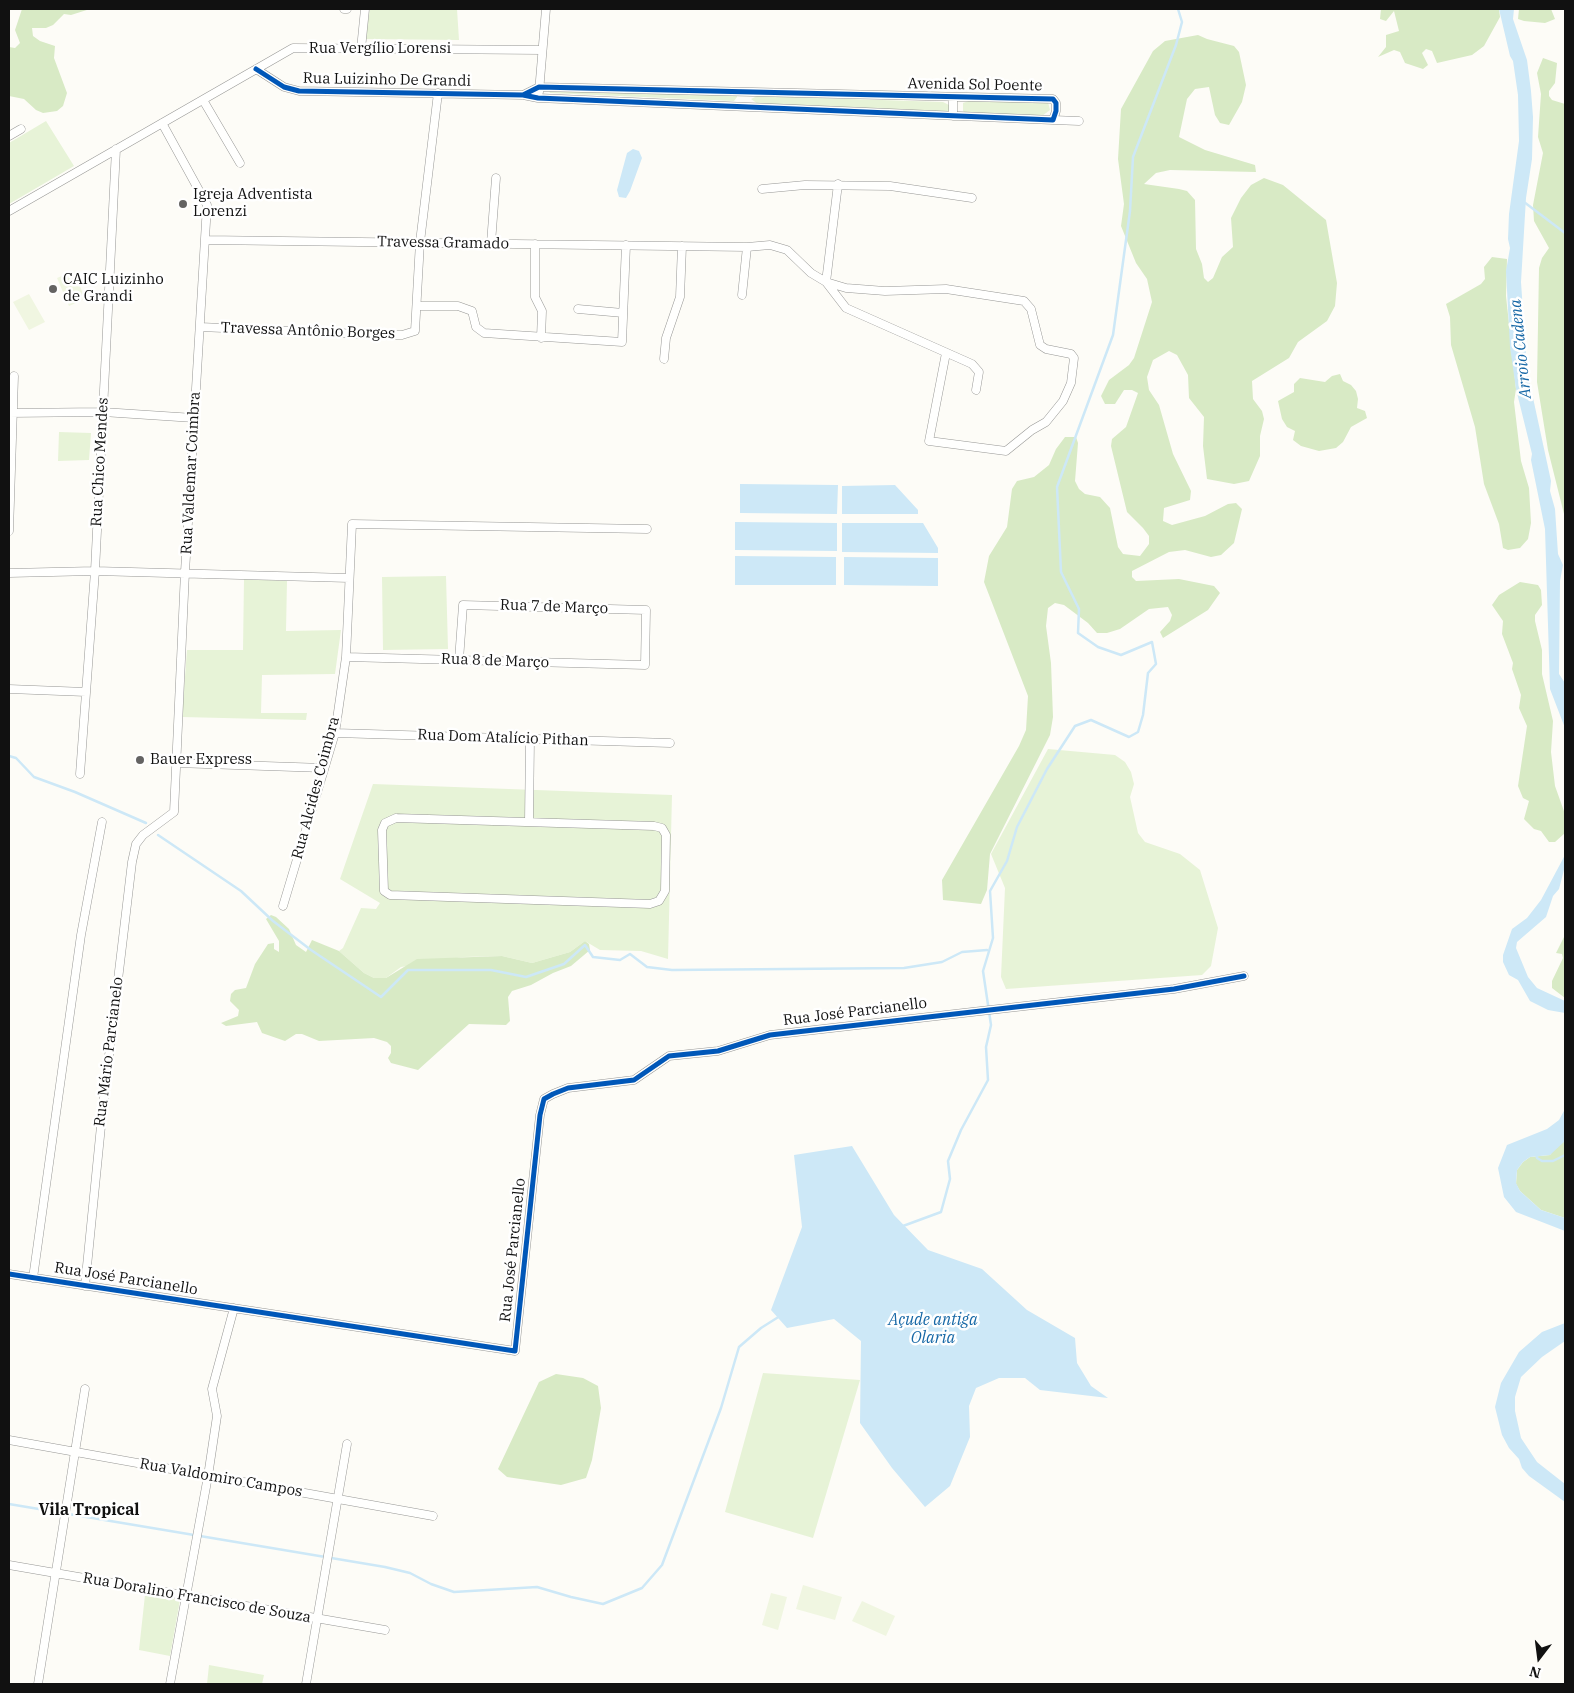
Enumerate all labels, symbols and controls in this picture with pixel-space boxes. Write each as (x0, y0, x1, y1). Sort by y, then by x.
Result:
street label: Rua Vergílio Lorensi (309, 40, 451, 58)
street label: Rua Luizinho De Grandi (303, 70, 471, 90)
street label: Avenida Sol Poente (907, 75, 1043, 95)
place label: Igreja Adventista Lorenzi (193, 186, 313, 221)
marker: Igreja Adventista Lorenzi (177, 198, 189, 210)
street label: Travessa Gramado (377, 233, 509, 253)
place label: CAIC Luizinho de Grandi (63, 271, 164, 306)
marker: CAIC Luizinho de Grandi (47, 283, 59, 295)
water label: Arroio Cadena (1506, 298, 1536, 400)
street label: Travessa Antônio Borges (220, 319, 396, 343)
street label: Rua Valdemar Coimbra (178, 391, 204, 555)
street label: Rua Chico Mendes (88, 397, 112, 527)
street label: Rua 7 de Março (500, 596, 608, 618)
street label: Rua 8 de Março (441, 650, 549, 672)
street label: Rua Alcides Coimbra (288, 715, 344, 861)
street label: Rua Dom Atalício Pithan (417, 726, 589, 750)
place label: Bauer Express (150, 751, 252, 769)
marker: Bauer Express (134, 754, 146, 766)
street label: Rua Mário Parcianelo (91, 976, 127, 1128)
street label: Rua José Parcianello (782, 994, 928, 1030)
street label: Rua José Parcianello (496, 1177, 530, 1323)
street label: Rua José Parcianello (53, 1259, 199, 1299)
water label: Açude antiga Olaria (888, 1310, 978, 1348)
street label: Rua Valdomiro Campos (138, 1455, 304, 1501)
district label: Vila Tropical (39, 1500, 139, 1520)
street label: Rua Doralino Francisco de Souza (82, 1569, 312, 1627)
north arrow (1514, 1633, 1564, 1683)
text: N (1527, 1662, 1543, 1683)

